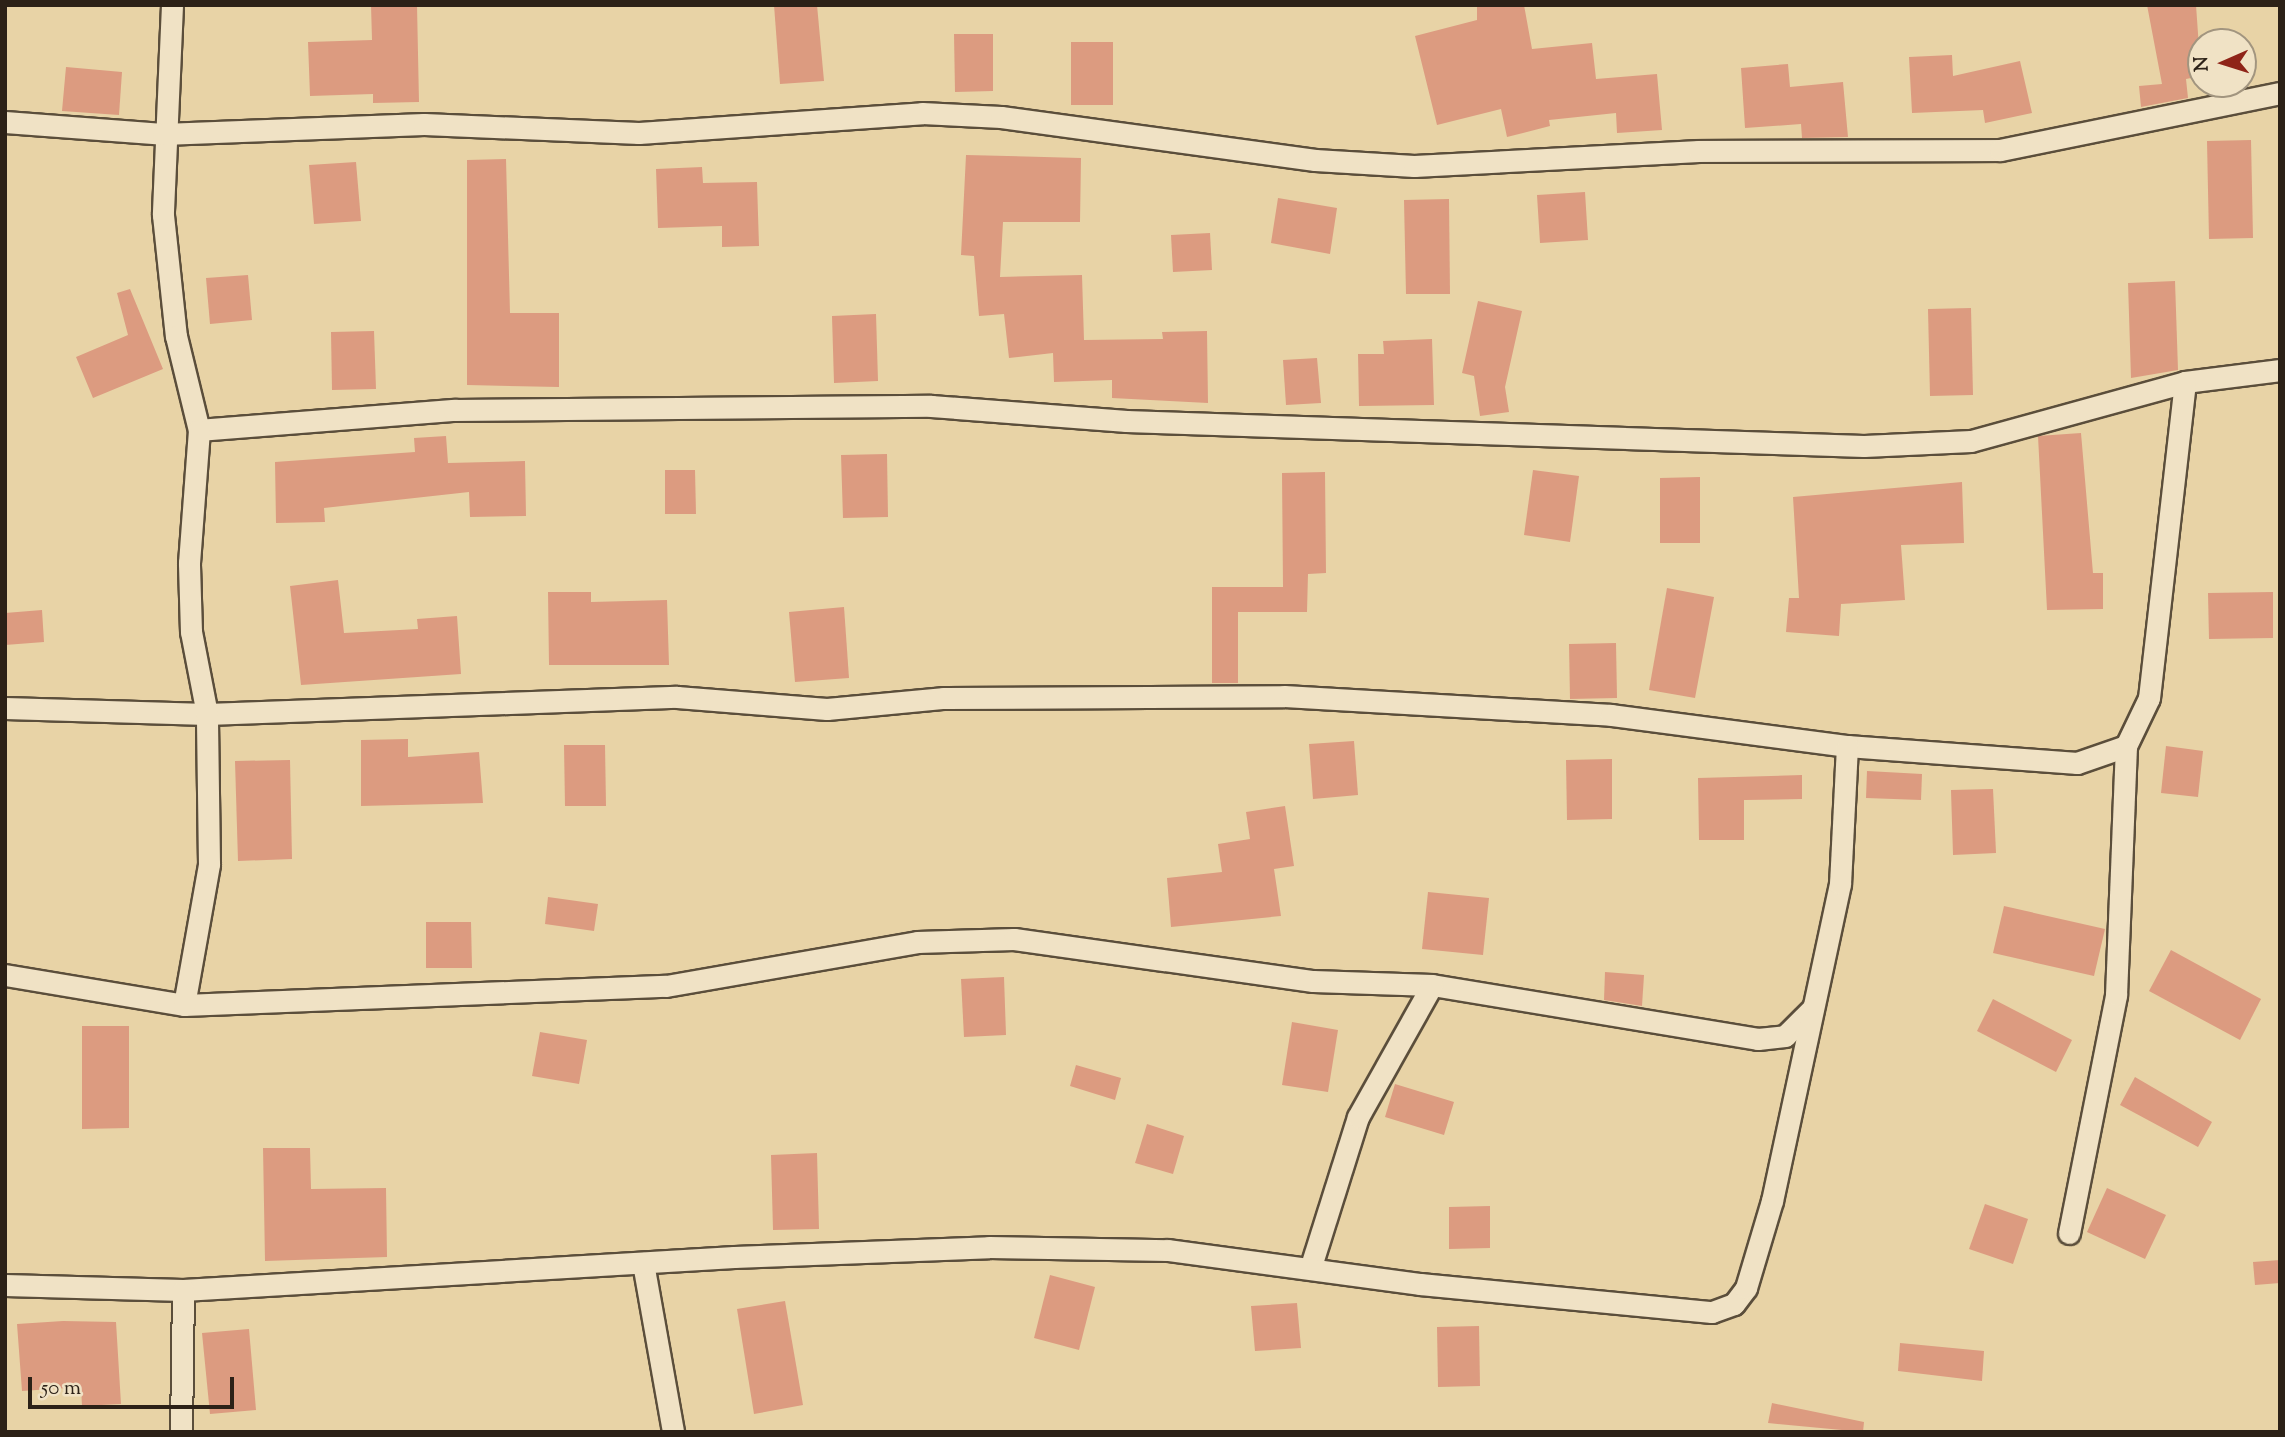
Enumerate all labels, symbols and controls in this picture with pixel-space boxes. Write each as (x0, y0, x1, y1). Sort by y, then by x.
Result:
north arrow (2187, 28, 2257, 98)
text: N (2189, 56, 2216, 72)
scale bar (32, 1364, 238, 1408)
text: 50 m (41, 1374, 81, 1404)

